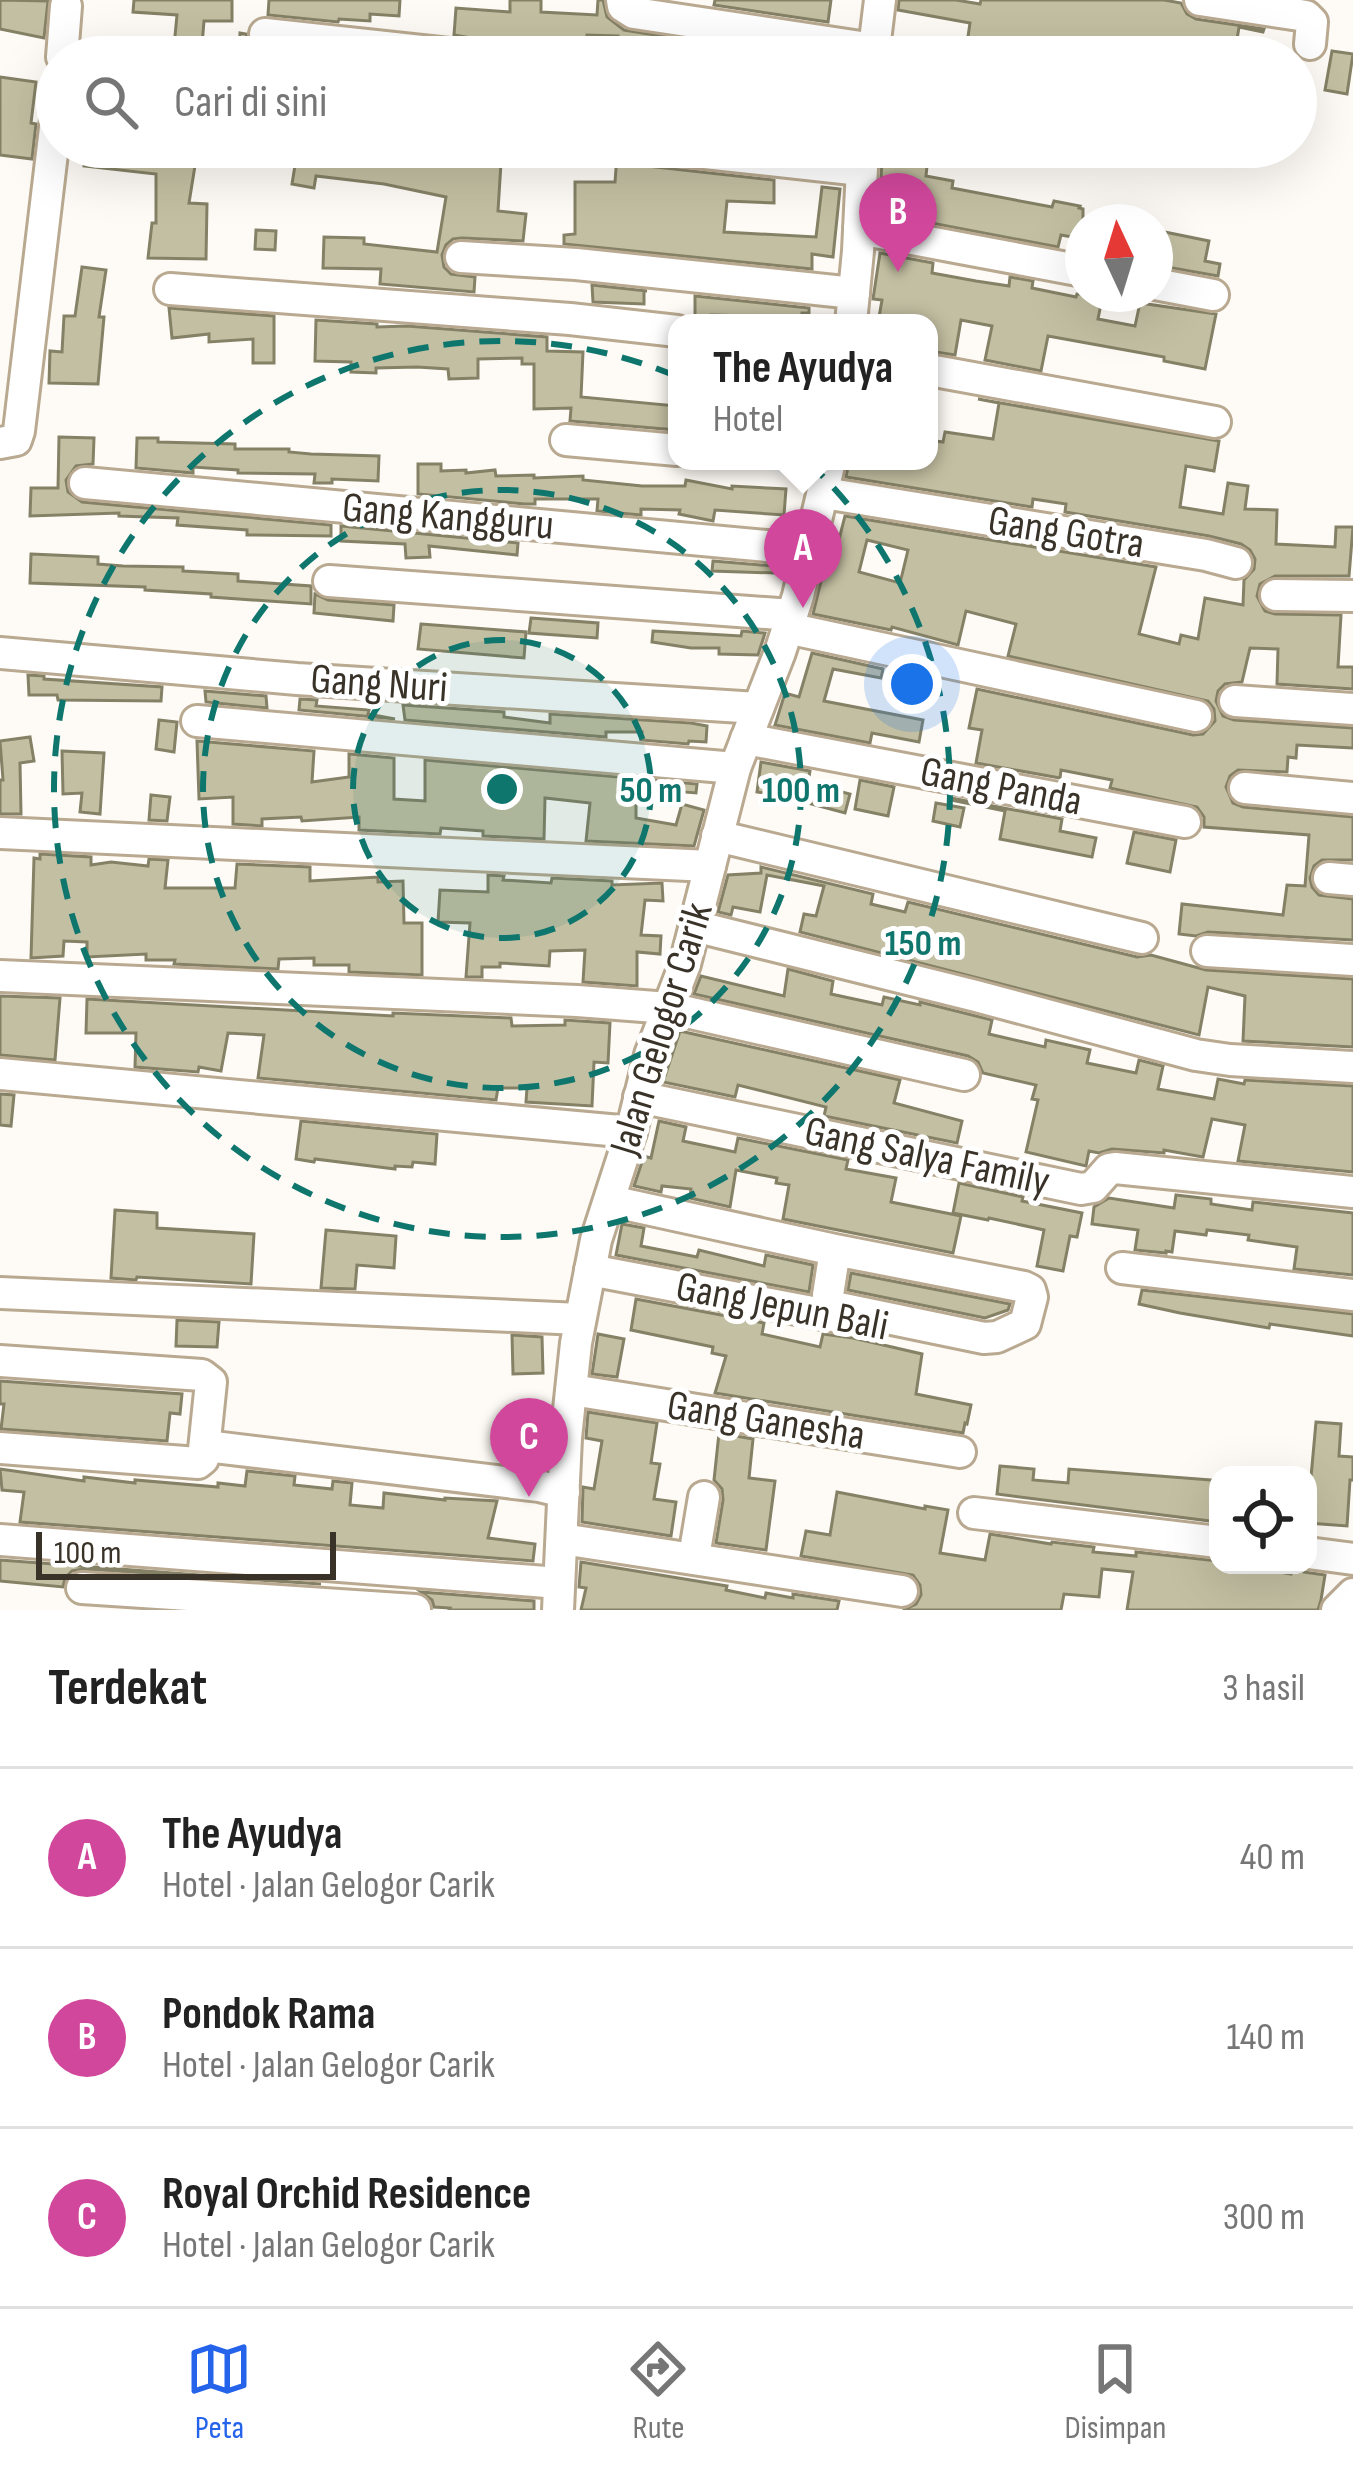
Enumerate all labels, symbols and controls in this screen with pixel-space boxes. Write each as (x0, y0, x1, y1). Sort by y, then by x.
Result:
search box (36, 36, 1317, 168)
icon: search (78, 69, 144, 135)
text: Cari di sini (174, 75, 327, 130)
pin: B (859, 173, 937, 272)
north arrow (1065, 204, 1173, 312)
popup (668, 314, 938, 470)
text: The Ayudya (713, 341, 893, 396)
text: Hotel (713, 396, 783, 443)
street label: Gang Kangguru (340, 482, 556, 552)
street label: Gang Gotra (984, 496, 1148, 570)
pin: A (764, 509, 842, 608)
street label: Gang Nuri (309, 654, 449, 714)
your location (882, 654, 942, 714)
street label: Gang Panda (916, 746, 1086, 828)
centre of rings (481, 768, 523, 810)
text: 50 m (620, 770, 682, 813)
text: 100 m (762, 770, 840, 813)
street label: Jalan Gelogor Carik (599, 897, 725, 1162)
text: 150 m (885, 923, 961, 966)
street label: Gang Salya Family (800, 1106, 1054, 1208)
street label: Gang Jepun Bali (672, 1261, 892, 1353)
street label: Gang Ganesha (664, 1380, 868, 1462)
pin: C (490, 1398, 568, 1497)
map controls (1209, 1466, 1317, 1574)
button: locate (1209, 1466, 1317, 1574)
scale bar (36, 1526, 336, 1579)
text: 100 m (54, 1533, 121, 1573)
text: Terdekat (48, 1658, 207, 1719)
text: 3 hasil (1222, 1665, 1305, 1712)
text: The Ayudya (162, 1807, 343, 1862)
text: A (78, 1834, 96, 1881)
text: 40 m (1240, 1834, 1305, 1881)
text: Hotel · Jalan Gelogor Carik (162, 1862, 495, 1909)
text: Pondok Rama (162, 1987, 375, 2042)
text: B (78, 2014, 96, 2061)
text: 140 m (1226, 2014, 1305, 2061)
text: Hotel · Jalan Gelogor Carik (162, 2042, 495, 2089)
text: Royal Orchid Residence (162, 2167, 531, 2222)
text: C (77, 2194, 97, 2241)
text: 300 m (1223, 2194, 1305, 2241)
text: Hotel · Jalan Gelogor Carik (162, 2222, 495, 2269)
tab: Peta (186, 2336, 252, 2448)
tab: Rute (625, 2336, 691, 2448)
tab: Disimpan (1064, 2336, 1166, 2448)

